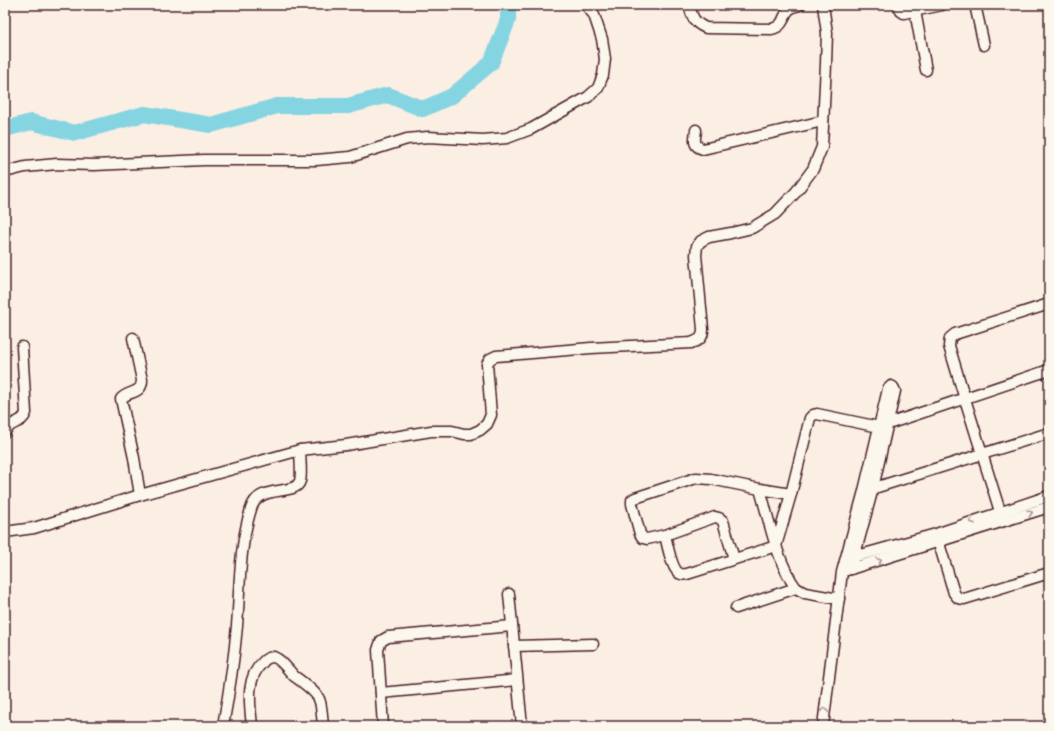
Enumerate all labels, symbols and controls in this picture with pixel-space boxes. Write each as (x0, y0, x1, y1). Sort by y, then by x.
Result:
one-way arrow (1026, 509, 1033, 518)
one-way arrow (969, 517, 976, 525)
one-way arrow (875, 557, 882, 565)
one-way arrow (820, 707, 829, 713)

